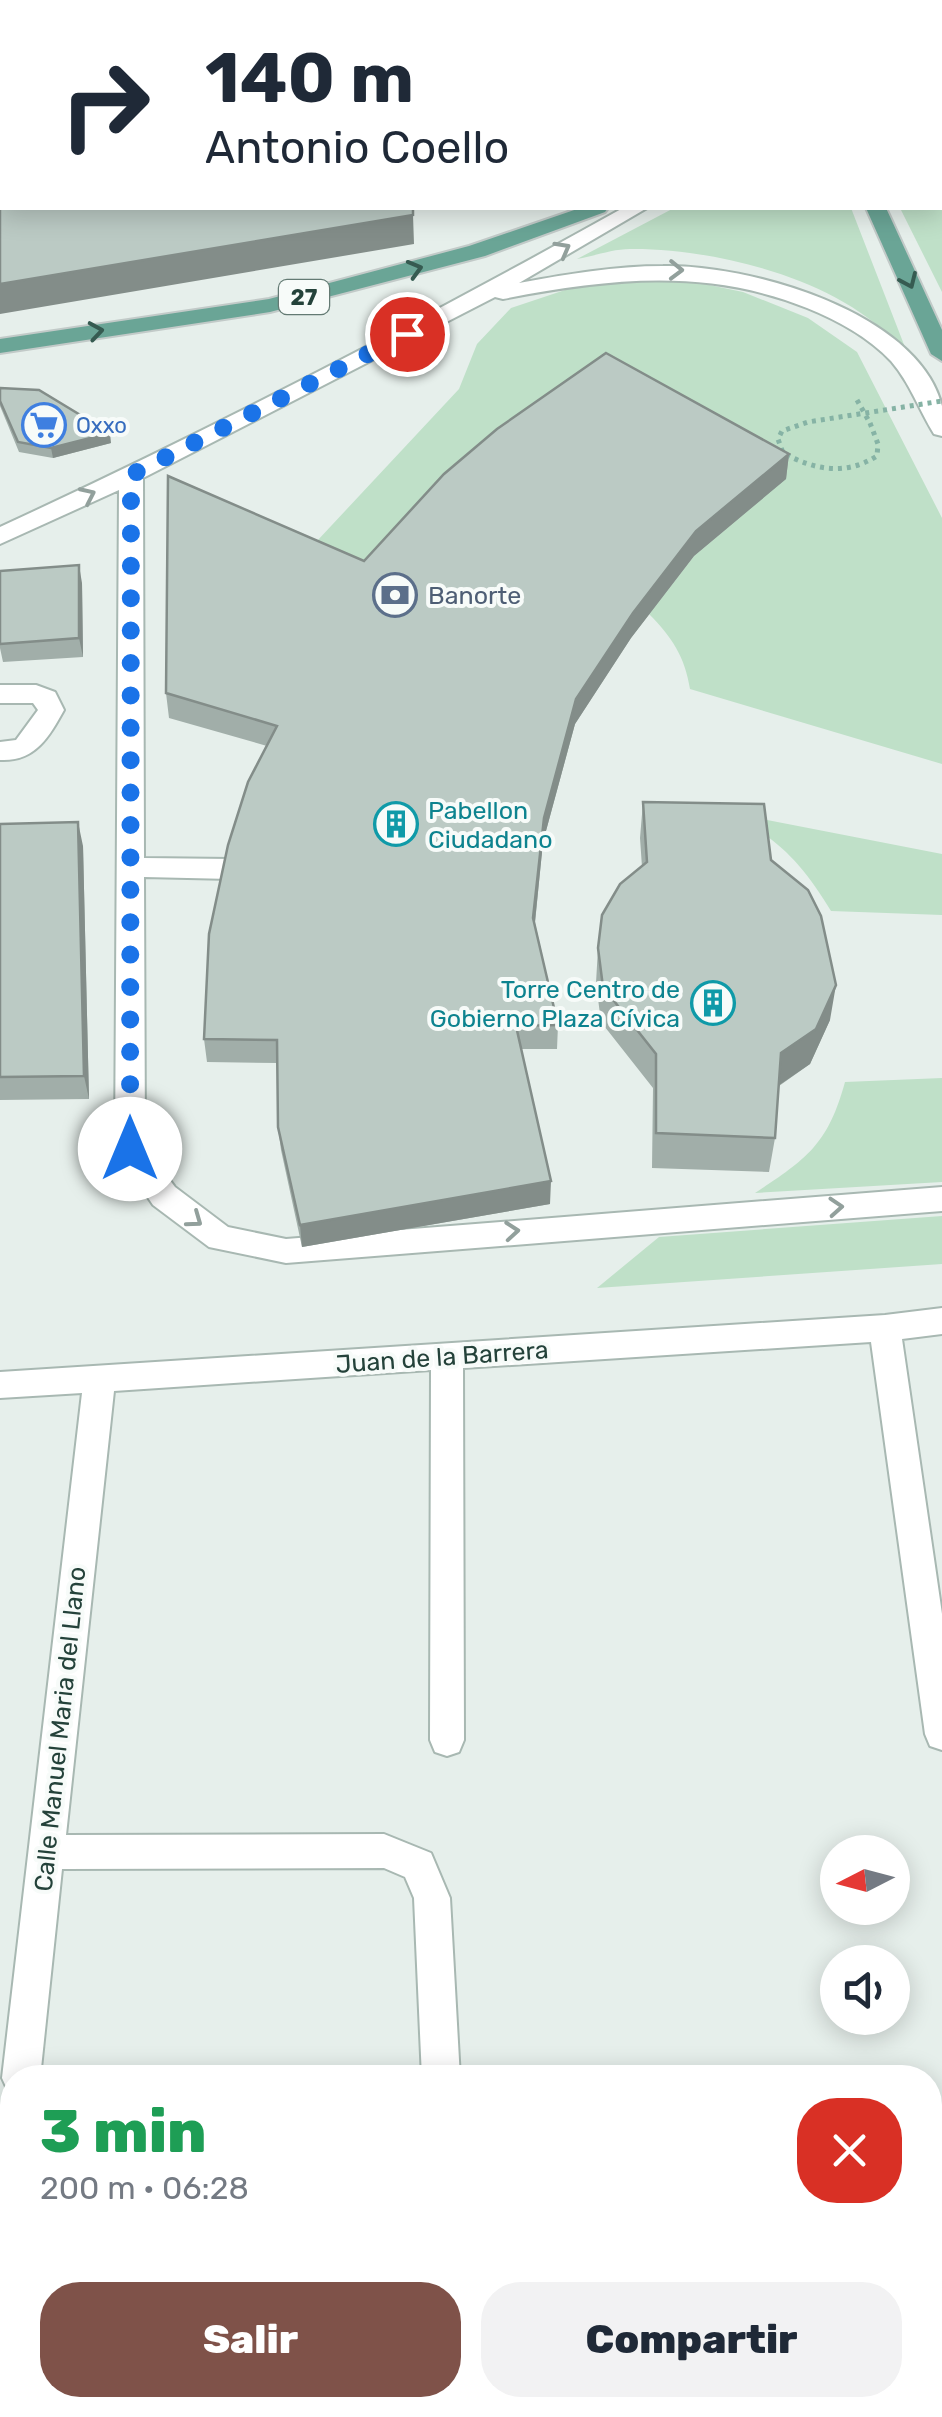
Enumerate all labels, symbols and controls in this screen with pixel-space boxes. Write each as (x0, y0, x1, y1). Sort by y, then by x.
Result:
text: 140 m (205, 37, 414, 120)
icon: right (40, 40, 170, 170)
text: Antonio Coello (205, 121, 509, 174)
one-way arrow (553, 242, 571, 261)
one-way arrow (406, 259, 423, 280)
one-way arrow (668, 260, 684, 281)
one-way arrow (897, 271, 917, 289)
road number: 27 (279, 280, 329, 314)
pin (365, 292, 450, 377)
icon: arrive (380, 307, 435, 362)
one-way arrow (88, 322, 105, 343)
supermarket icon: Oxxo (21, 402, 67, 448)
place label: Oxxo (76, 412, 127, 439)
one-way arrow (78, 487, 96, 507)
bank icon: Banorte (372, 572, 418, 618)
place label: Banorte (428, 581, 521, 610)
place label: Pabellon Ciudadano (428, 796, 553, 854)
building icon: Pabellon Ciudadano (373, 801, 419, 847)
place label: Torre Centro de Gobierno Plaza Cívica (430, 975, 680, 1033)
building icon: Torre Centro de Gobierno Plaza Cívica (690, 980, 736, 1026)
position arrow (78, 1097, 182, 1201)
one-way arrow (829, 1197, 845, 1218)
one-way arrow (184, 1208, 202, 1225)
one-way arrow (504, 1220, 520, 1242)
street label: Juan de la Barrera (335, 1335, 549, 1379)
street label: Calle Manuel Maria del Llano (29, 1565, 91, 1893)
north arrow (820, 1835, 910, 1925)
map controls (820, 1835, 910, 2035)
button: sound (820, 1945, 910, 2035)
text: 3 min (40, 2096, 206, 2167)
button: close (797, 2098, 902, 2203)
text: 200 m · 06:28 (40, 2169, 249, 2207)
button: Salir (40, 2282, 461, 2397)
button: Compartir (481, 2282, 902, 2397)

